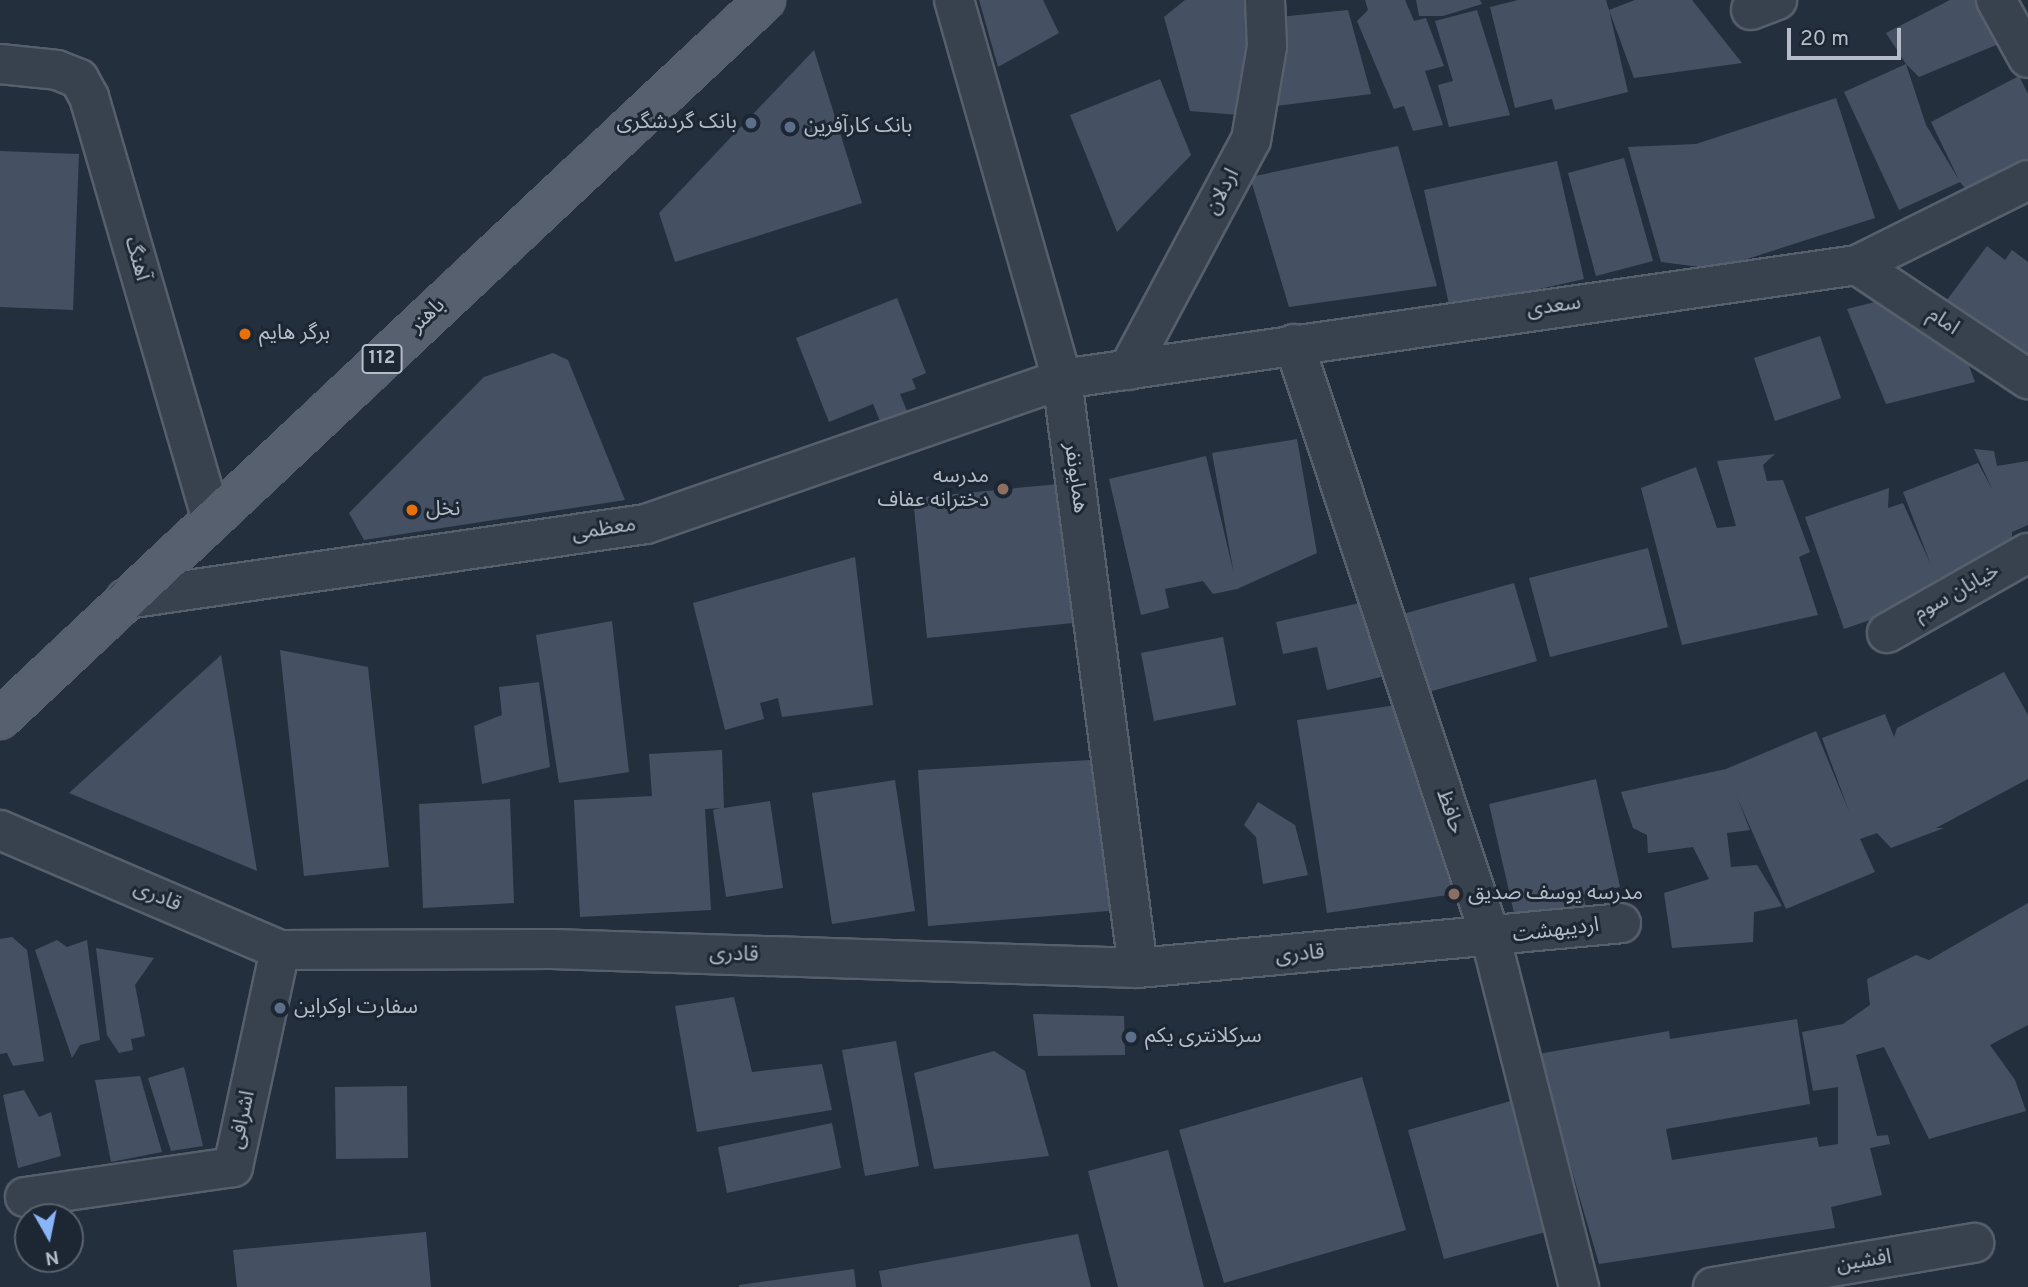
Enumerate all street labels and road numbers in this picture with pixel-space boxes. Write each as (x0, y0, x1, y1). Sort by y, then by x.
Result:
street label: اردلان (1200, 165, 1246, 219)
street label: آهنگ (118, 234, 154, 284)
street label: سعدی (1525, 291, 1583, 323)
street label: باهنر (405, 293, 451, 339)
street label: امام (1923, 303, 1963, 341)
road number: 112 (361, 344, 403, 374)
street label: همایونفر (1058, 441, 1092, 515)
street label: معظمی (570, 513, 638, 547)
street label: خیابان سوم (1910, 559, 2004, 627)
street label: حافظ (1430, 786, 1468, 838)
street label: قادری (129, 876, 185, 918)
street label: اردیبهشت (1511, 913, 1601, 949)
street label: قادری (1274, 940, 1326, 970)
street label: قادری (709, 942, 759, 968)
street label: اشرافی (225, 1088, 261, 1152)
street label: افشین (1835, 1245, 1893, 1279)

